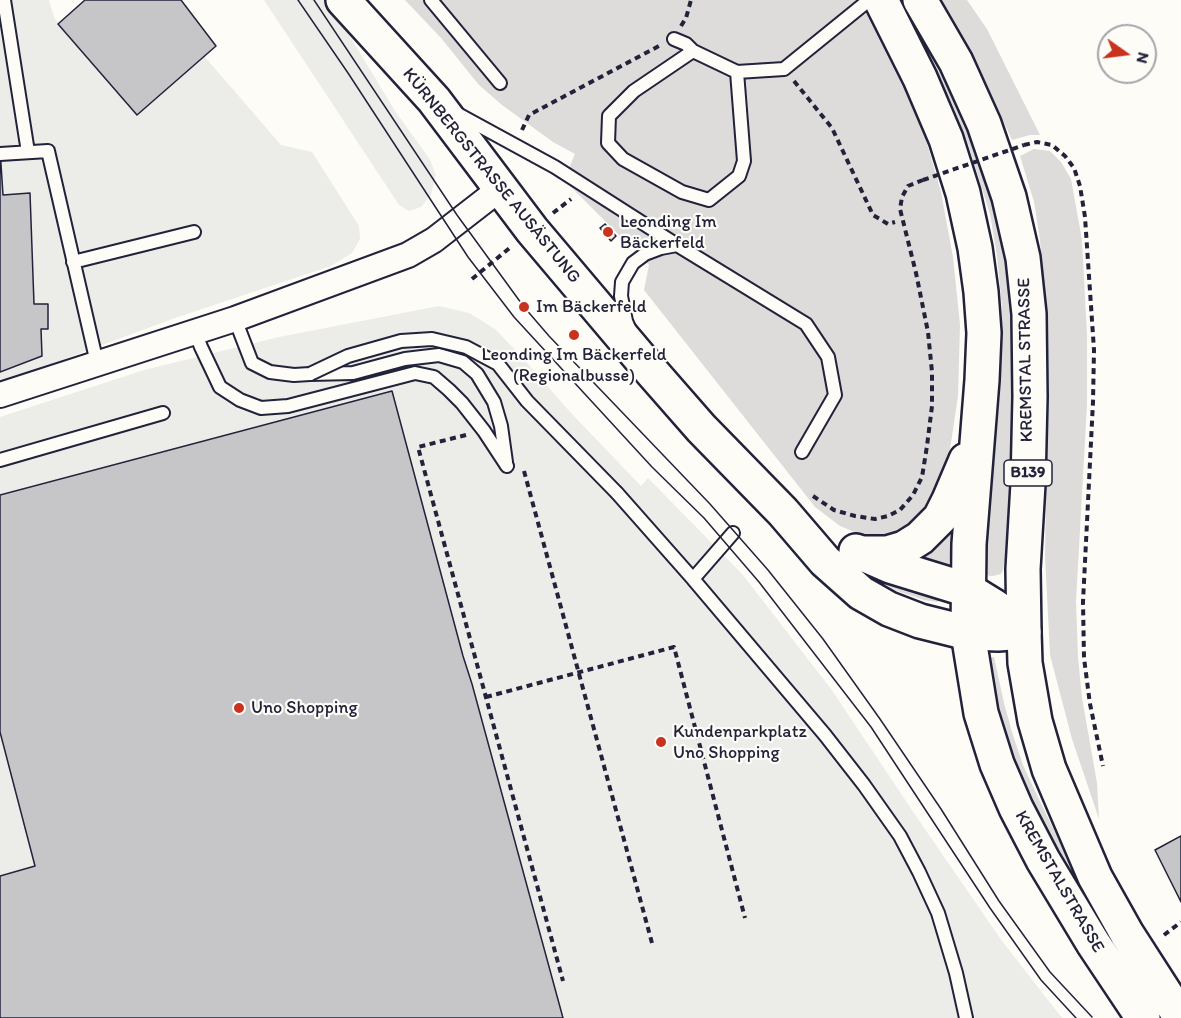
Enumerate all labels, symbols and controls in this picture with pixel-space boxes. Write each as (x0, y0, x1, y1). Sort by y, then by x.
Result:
north arrow (1097, 24, 1157, 84)
text: N (1132, 50, 1154, 66)
street label: KÜRNBERGSTRASSE AUSÄSTUNG (397, 64, 585, 288)
place label: Leonding Im Bäckerfeld (620, 211, 717, 254)
marker: Leonding Im Bäckerfeld (601, 225, 615, 239)
street label: KREMSTAL STRASSE (1014, 278, 1038, 442)
place label: Im Bäckerfeld (536, 296, 647, 318)
marker: Im Bäckerfeld (517, 300, 531, 314)
marker: Leonding Im Bäckerfeld (Regionalbusse) (567, 328, 581, 342)
place label: Leonding Im Bäckerfeld (Regionalbusse) (481, 344, 667, 386)
road number: B139 (1004, 460, 1052, 486)
place label: Uno Shopping (251, 697, 358, 719)
marker: Uno Shopping (232, 701, 246, 715)
place label: Kundenparkplatz Uno Shopping (673, 721, 807, 764)
marker: Kundenparkplatz Uno Shopping (654, 735, 668, 749)
street label: KREMSTALSTRASSE (1010, 807, 1108, 957)

